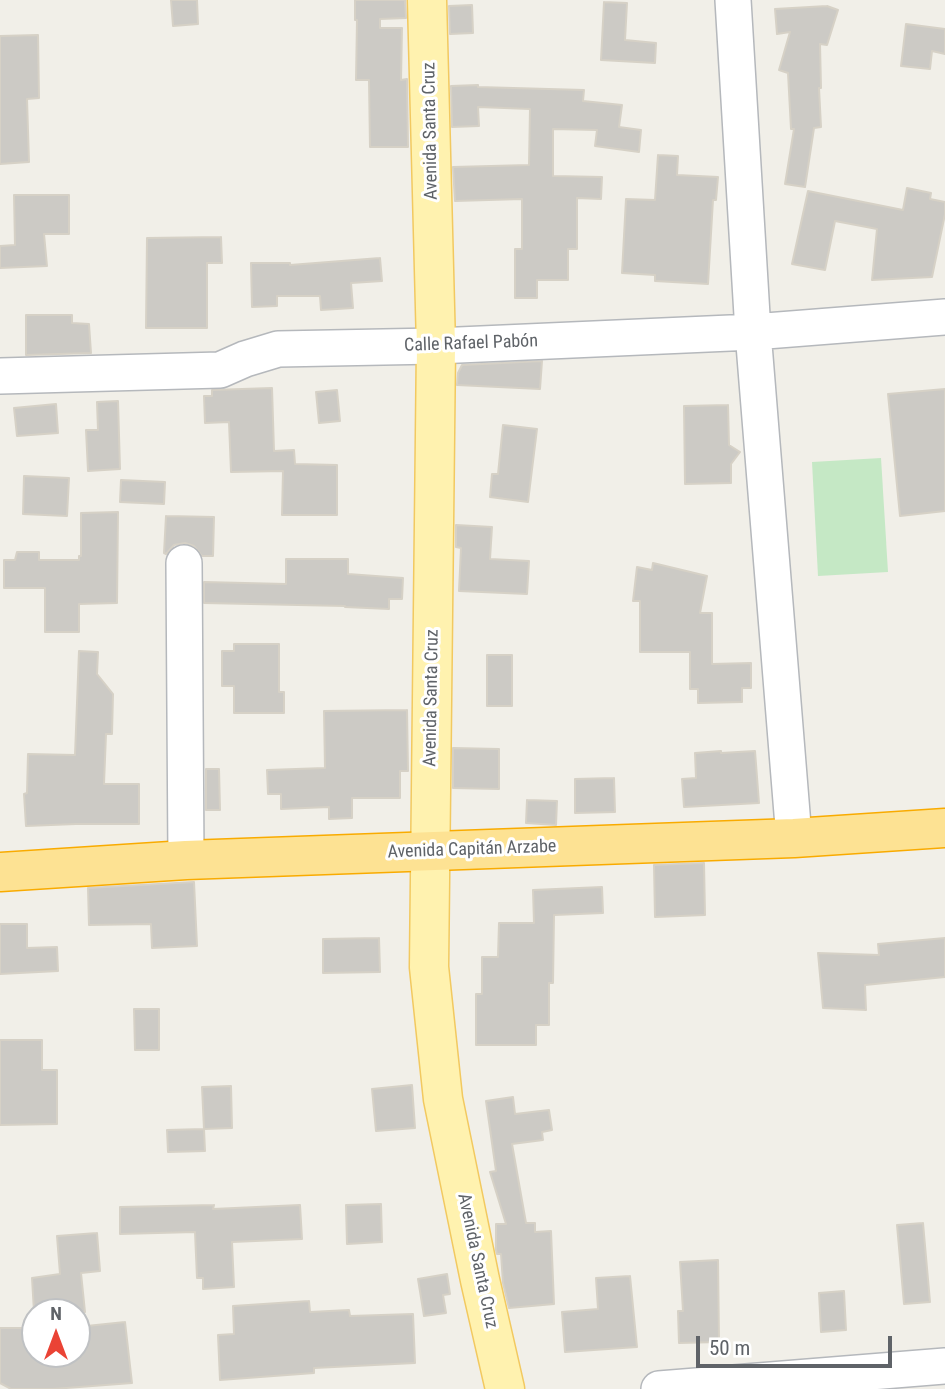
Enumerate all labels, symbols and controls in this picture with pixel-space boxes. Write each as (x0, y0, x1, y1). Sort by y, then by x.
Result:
street label: Avenida Santa Cruz (419, 62, 443, 200)
street label: Calle Rafael Pabón (404, 331, 538, 357)
street label: Avenida Santa Cruz (420, 629, 444, 767)
street label: Avenida Capitán Arzabe (387, 836, 557, 864)
street label: Avenida Santa Cruz (452, 1191, 502, 1331)
north arrow (21, 1298, 91, 1368)
text: N (50, 1302, 62, 1325)
scale bar (700, 1322, 896, 1366)
text: 50 m (709, 1336, 750, 1360)

